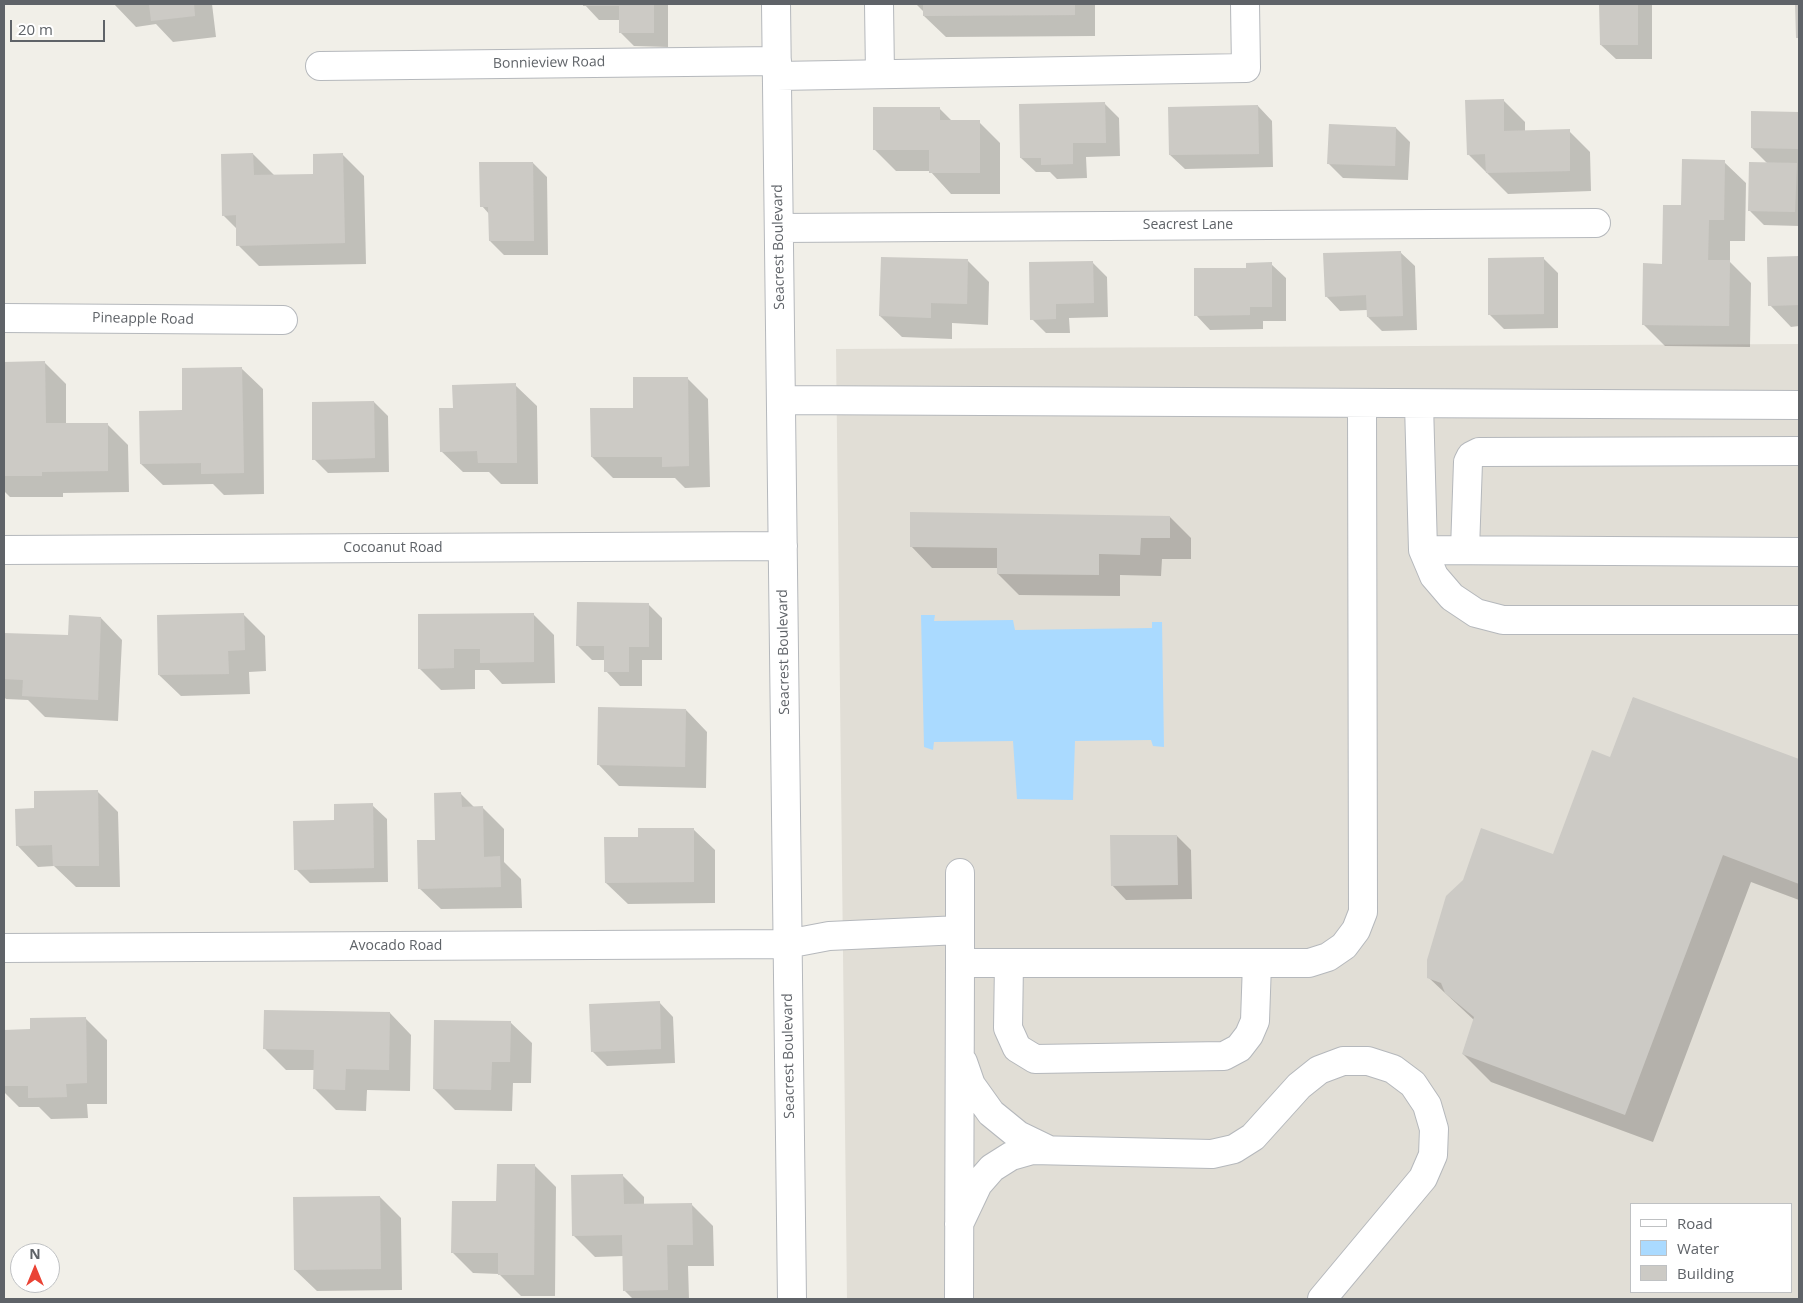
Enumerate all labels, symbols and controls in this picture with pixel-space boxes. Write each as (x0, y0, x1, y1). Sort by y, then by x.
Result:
scale bar (12, 10, 108, 42)
text: 20 m (18, 19, 53, 39)
street label: Bonnieview Road (493, 54, 605, 72)
street label: Seacrest Boulevard (770, 184, 788, 310)
street label: Seacrest Lane (1143, 217, 1233, 233)
street label: Pineapple Road (92, 310, 194, 328)
street label: Cocoanut Road (343, 540, 443, 556)
street label: Seacrest Boulevard (775, 589, 793, 715)
street label: Avocado Road (350, 938, 442, 954)
street label: Seacrest Boulevard (780, 993, 798, 1119)
legend (1630, 1203, 1793, 1293)
text: Road (1677, 1213, 1713, 1233)
text: Water (1677, 1238, 1719, 1258)
north arrow (10, 1243, 60, 1293)
text: N (29, 1244, 41, 1263)
text: Building (1677, 1263, 1734, 1283)

